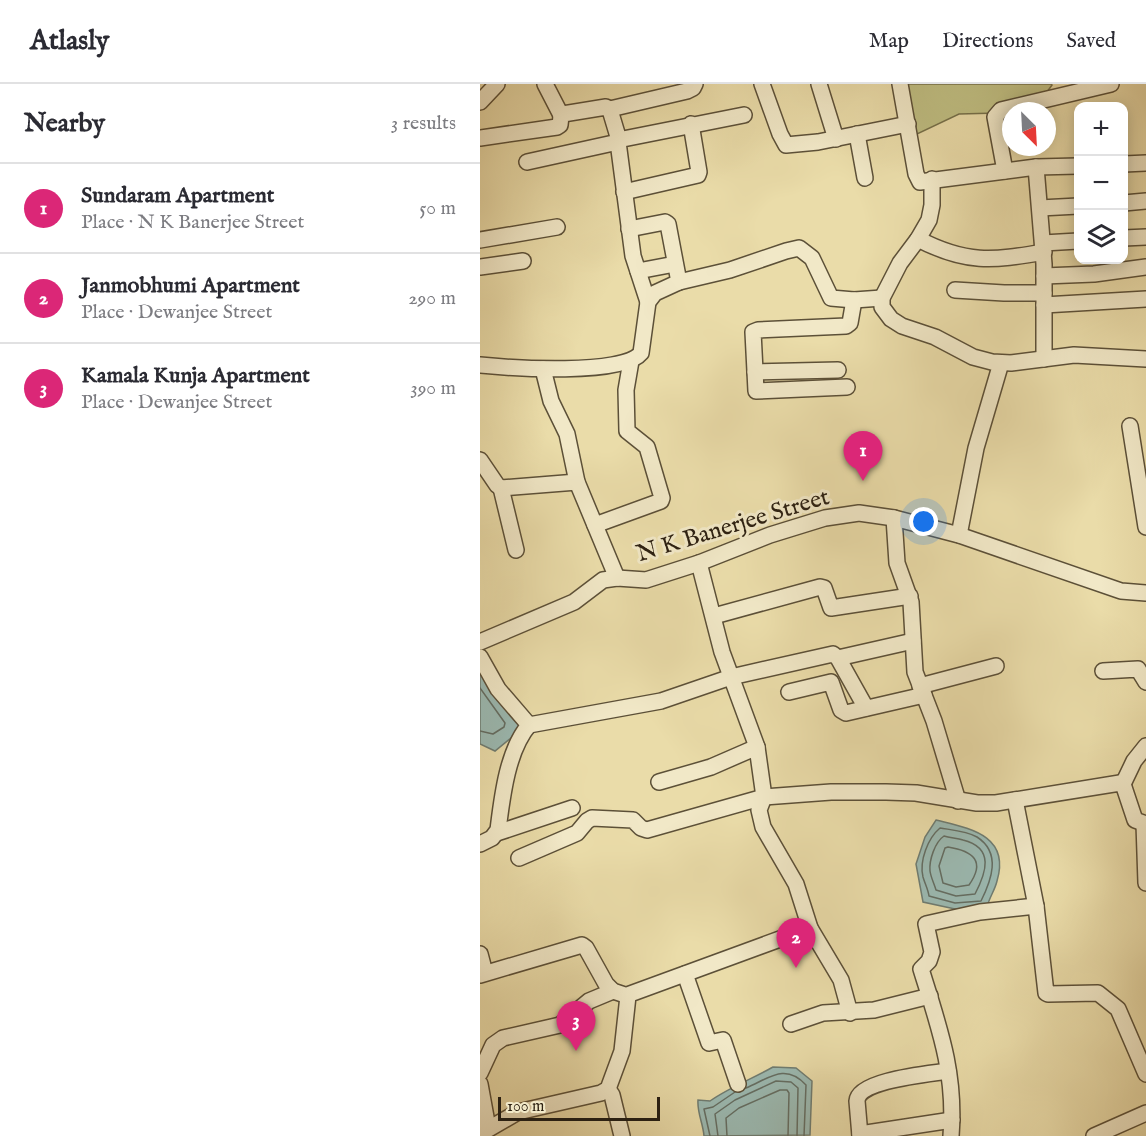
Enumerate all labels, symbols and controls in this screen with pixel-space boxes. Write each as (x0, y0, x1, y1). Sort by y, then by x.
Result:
text: Atlasly (30, 24, 109, 59)
text: Map (869, 28, 909, 55)
text: Directions (942, 28, 1033, 55)
text: Saved (1066, 28, 1116, 55)
north arrow (1002, 102, 1056, 156)
map controls (1074, 102, 1128, 264)
button: + (1074, 102, 1128, 156)
text: Nearby (24, 107, 105, 140)
text: 3 results (391, 111, 456, 136)
button: − (1074, 156, 1128, 210)
text: Sundaram Apartment (81, 182, 274, 210)
text: 1 (40, 196, 47, 221)
text: 50 m (419, 196, 456, 221)
text: Place · N K Banerjee Street (81, 210, 304, 235)
button: layers (1074, 210, 1128, 264)
text: Janmobhumi Apartment (81, 272, 300, 300)
text: 2 (39, 286, 48, 311)
text: 290 m (408, 286, 456, 311)
text: Place · Dewanjee Street (81, 300, 272, 325)
text: Kamala Kunja Apartment (81, 362, 310, 390)
text: 3 (40, 376, 47, 401)
text: 390 m (410, 376, 456, 401)
text: Place · Dewanjee Street (81, 390, 272, 415)
pin: 1 (844, 432, 883, 481)
street label: N K Banerjee Street (633, 482, 833, 570)
your location (909, 507, 938, 536)
pin: 2 (776, 918, 816, 968)
pin: 3 (556, 1002, 596, 1051)
scale bar (498, 1094, 660, 1122)
text: 100 m (507, 1097, 544, 1117)

